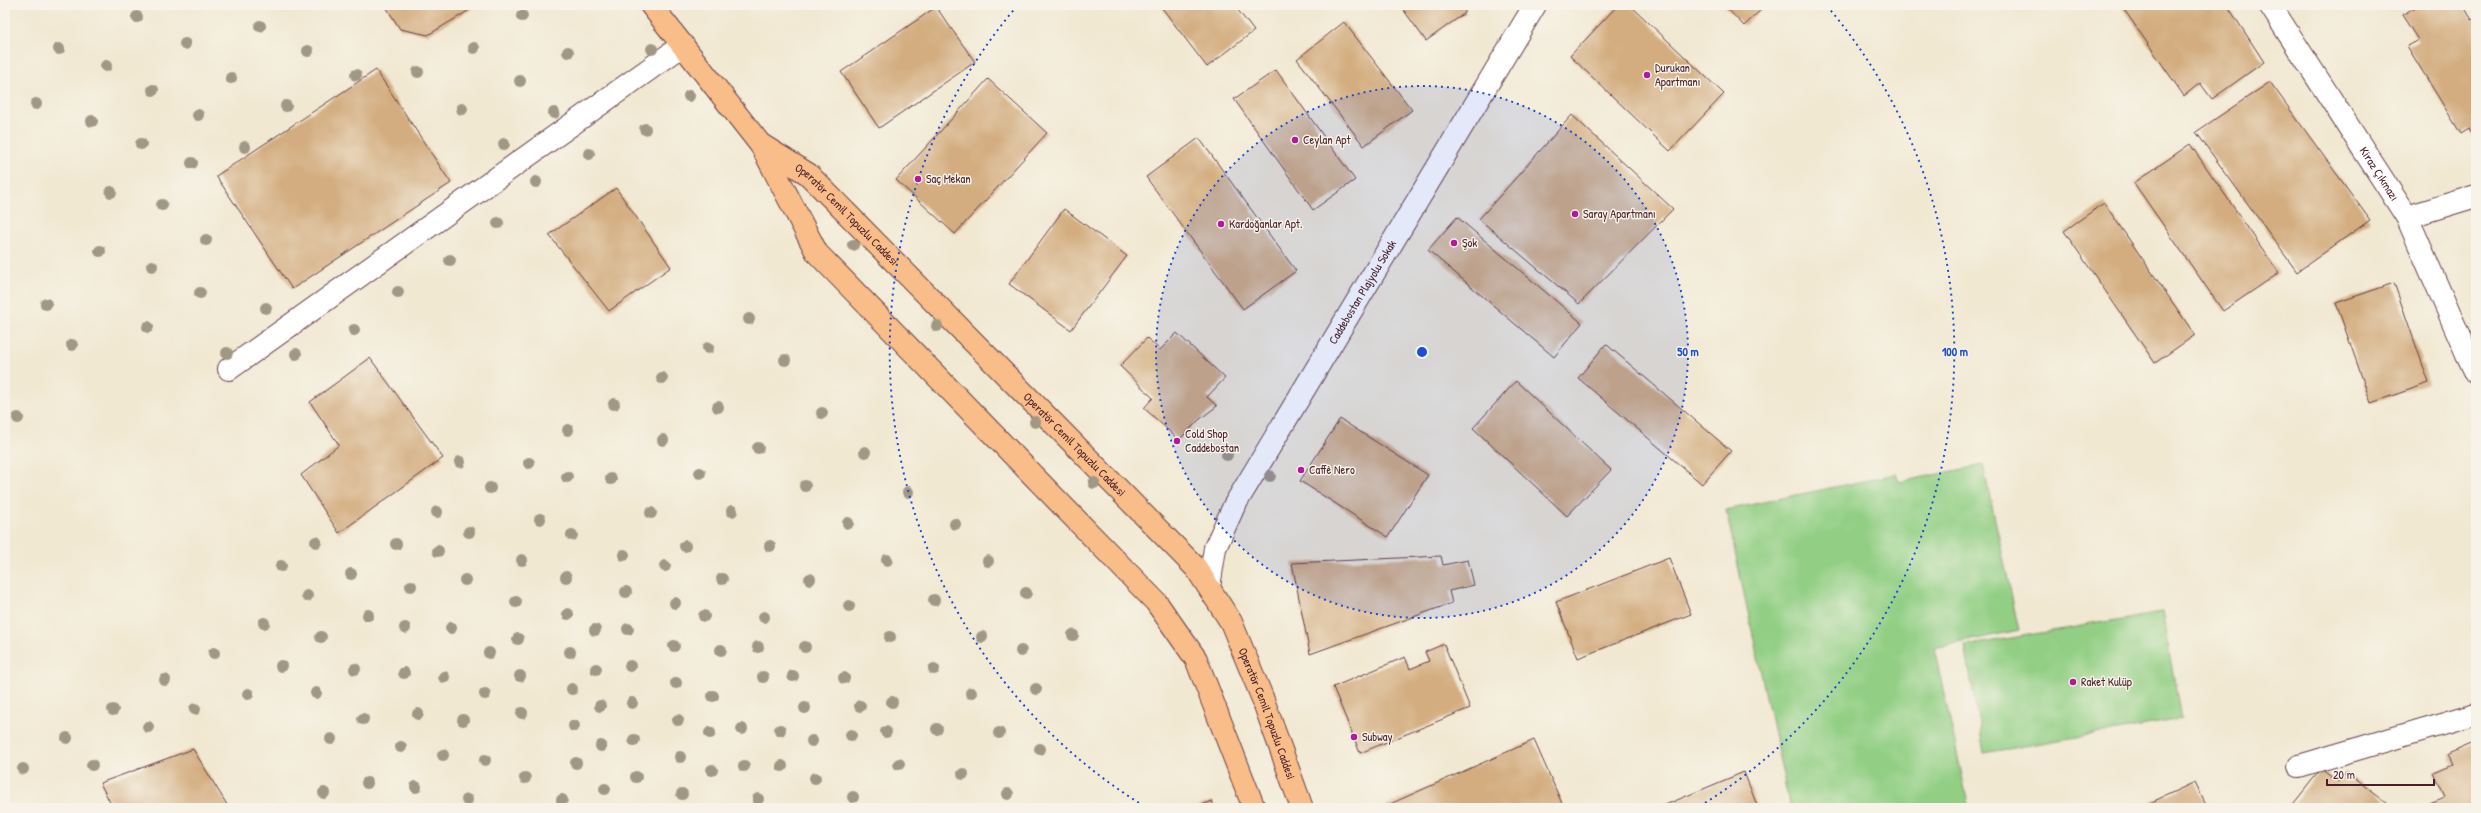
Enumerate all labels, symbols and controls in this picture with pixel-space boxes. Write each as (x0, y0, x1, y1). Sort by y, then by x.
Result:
place label: Durukan Apartmanı (1655, 59, 1700, 90)
marker: Durukan Apartmanı (1642, 70, 1652, 80)
place label: Ceylan Apt (1303, 131, 1352, 148)
marker: Ceylan Apt (1290, 135, 1300, 145)
street label: Kiraz Çıkmazı (2356, 143, 2403, 204)
street label: Operatör Cemil Topuzlu Caddesi (792, 159, 903, 269)
place label: Saç Mekan (926, 170, 971, 187)
marker: Saç Mekan (913, 174, 923, 184)
place label: Saray Apartmanı (1583, 205, 1656, 222)
marker: Saray Apartmanı (1570, 209, 1580, 219)
place label: Kardoğanlar Apt. (1229, 215, 1303, 232)
marker: Kardoğanlar Apt. (1216, 219, 1226, 229)
place label: Şok (1462, 234, 1477, 251)
street label: Caddebostan Plajyolu Sokak (1324, 236, 1400, 347)
marker: Şok (1449, 238, 1459, 248)
text: 50 m (1677, 343, 1699, 360)
text: 100 m (1942, 343, 1968, 360)
centre of rings (1415, 345, 1429, 359)
street label: Operatör Cemil Topuzlu Caddesi (1020, 389, 1130, 500)
place label: Cold Shop Caddebostan (1185, 425, 1239, 456)
marker: Cold Shop Caddebostan (1172, 436, 1182, 446)
place label: Caffè Nero (1309, 461, 1355, 478)
marker: Caffè Nero (1296, 465, 1306, 475)
street label: Operatör Cemil Topuzlu Caddesi (1235, 645, 1300, 782)
place label: Raket Kulüp (2081, 673, 2132, 690)
marker: Raket Kulüp (2068, 677, 2078, 687)
place label: Subway (1362, 728, 1393, 745)
marker: Subway (1349, 732, 1359, 742)
scale bar (2327, 761, 2434, 787)
text: 20 m (2333, 766, 2355, 783)

